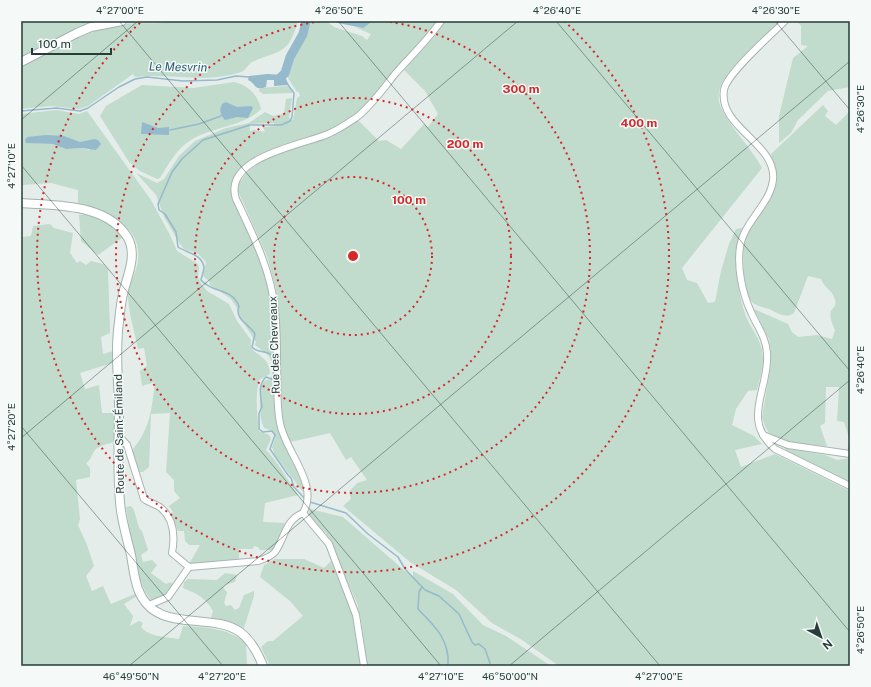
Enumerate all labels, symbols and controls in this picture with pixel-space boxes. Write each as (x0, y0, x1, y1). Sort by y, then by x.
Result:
text: 4°27'00"E (96, 4, 144, 16)
text: 4°26'50"E (315, 4, 363, 16)
text: 4°26'40"E (533, 4, 581, 16)
text: 4°26'30"E (752, 4, 800, 16)
scale bar (32, 30, 111, 56)
text: 100 m (38, 37, 71, 51)
water label: Le Mesvrin (149, 59, 208, 75)
text: 300 m (503, 82, 540, 96)
text: 4°26'30"E (854, 85, 866, 133)
text: 400 m (621, 116, 658, 130)
text: 200 m (447, 137, 483, 151)
text: 4°27'10"E (5, 143, 17, 189)
text: 100 m (392, 193, 426, 207)
centre of rings (346, 249, 360, 263)
street label: Rue des Chevreaux (266, 296, 282, 394)
text: 4°26'40"E (854, 346, 866, 394)
street label: Route de Saint-Émiland (111, 374, 126, 494)
text: 4°27'20"E (5, 403, 17, 451)
text: 4°26'50"E (854, 606, 866, 654)
north arrow (801, 617, 841, 657)
text: N (820, 637, 835, 652)
text: 46°49'50"N (103, 670, 159, 682)
text: 4°27'20"E (198, 670, 246, 682)
text: 4°27'10"E (418, 670, 464, 682)
text: 46°50'00"N (482, 670, 538, 682)
text: 4°27'00"E (635, 670, 683, 682)

